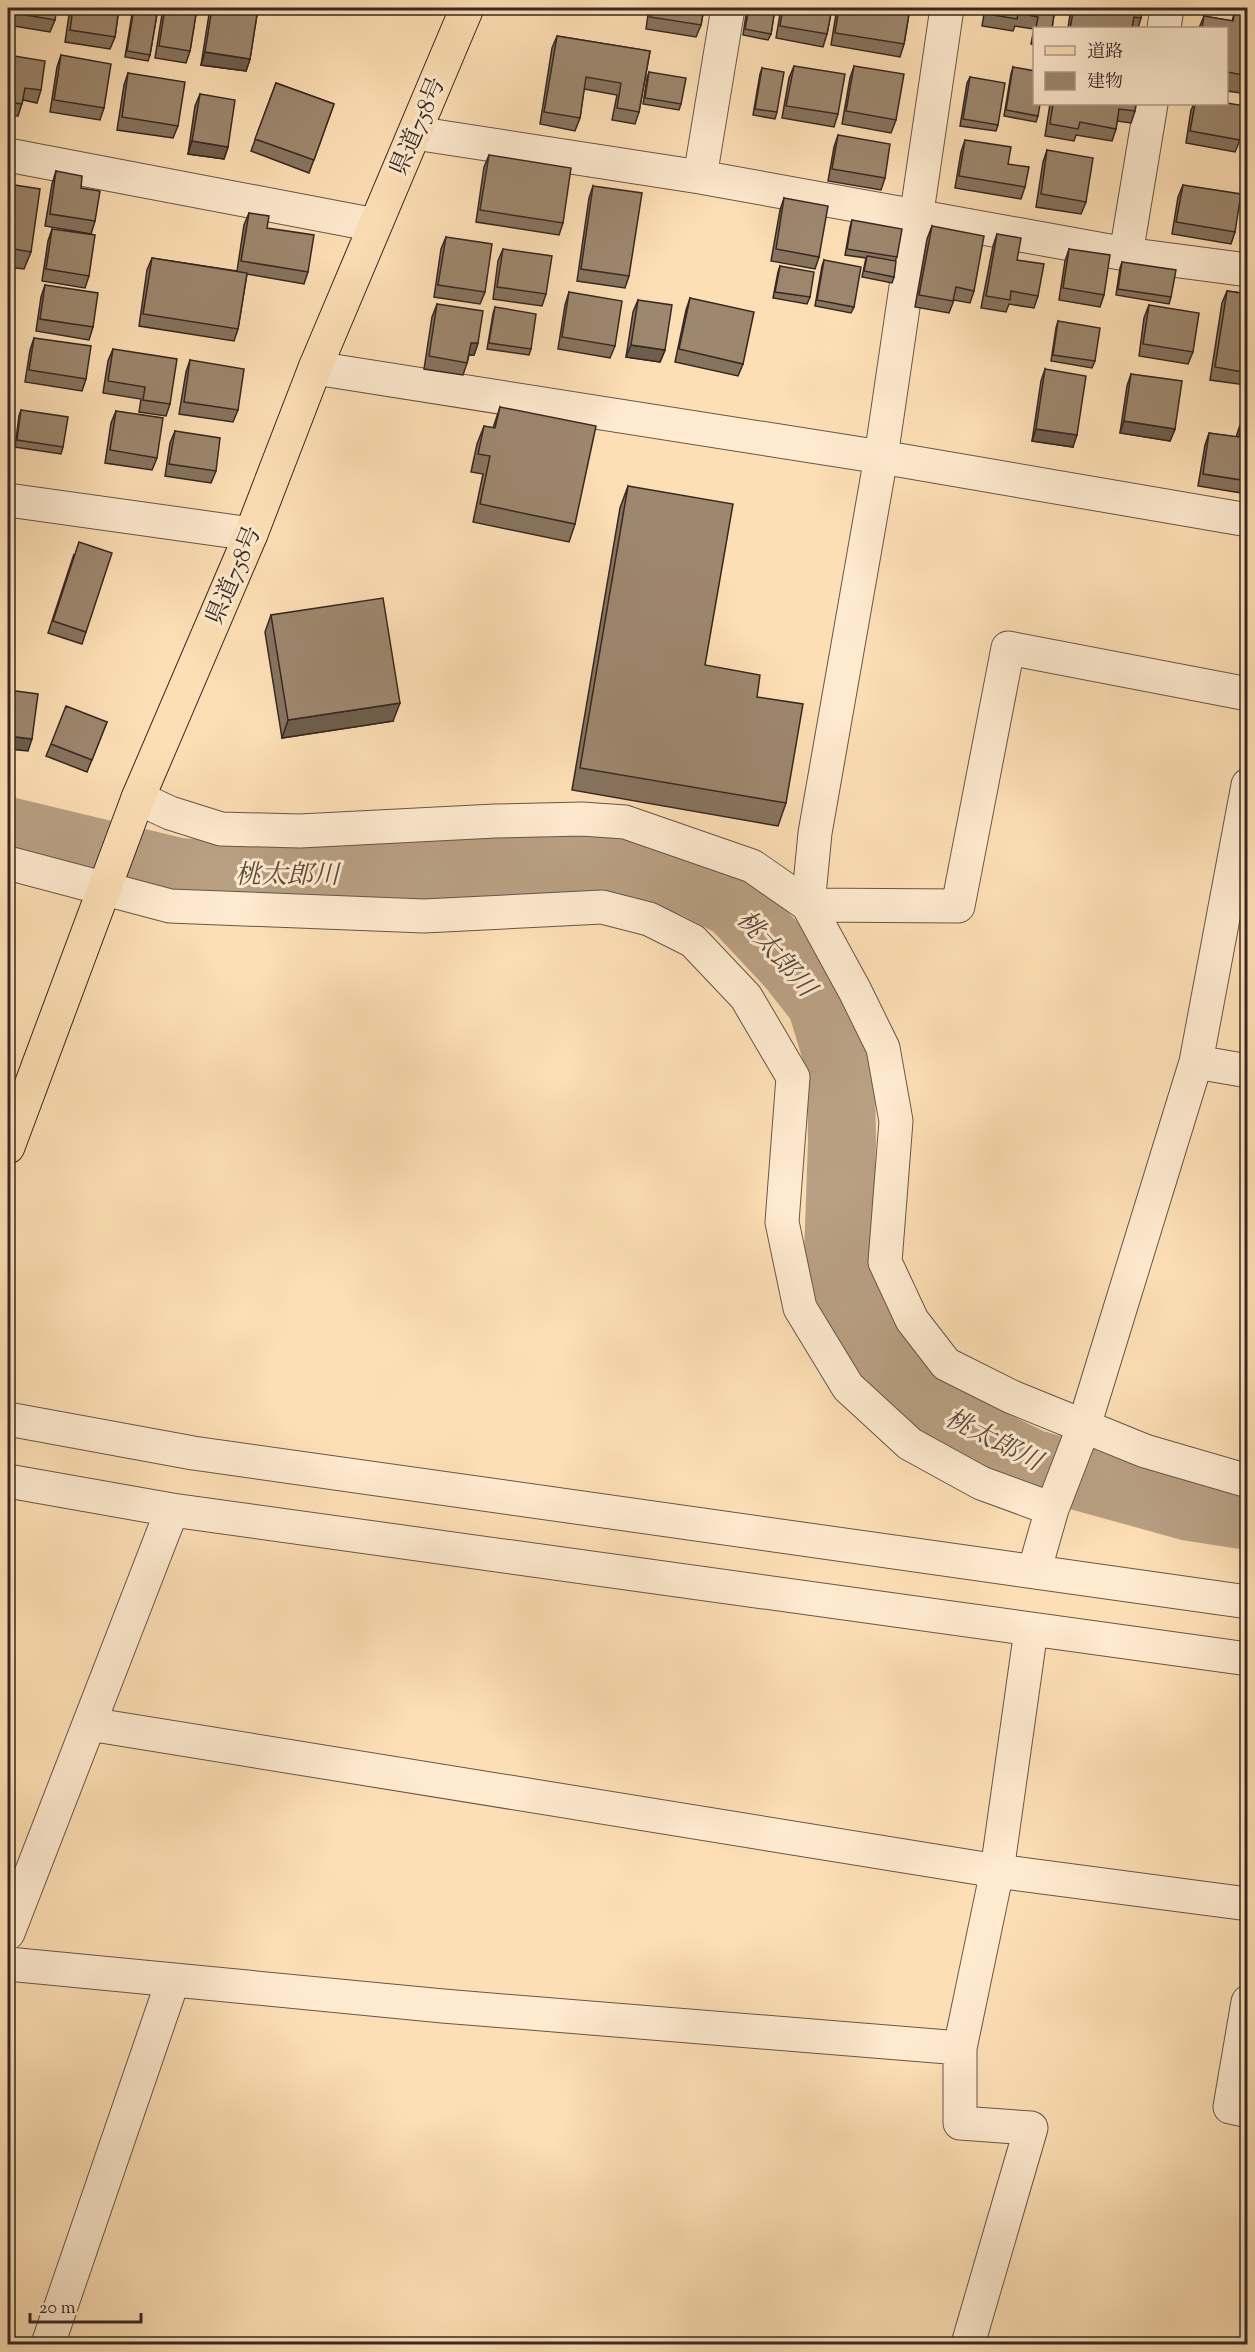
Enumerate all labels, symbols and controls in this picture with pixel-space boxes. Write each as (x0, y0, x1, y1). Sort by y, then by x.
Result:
legend (1033, 27, 1228, 105)
text: 道路 (1087, 40, 1123, 66)
text: 建物 (1087, 70, 1123, 96)
street label: 県道758号 (383, 72, 455, 181)
street label: 県道758号 (199, 521, 271, 630)
water label: 桃太郎川 (235, 858, 342, 895)
water label: 桃太郎川 (727, 903, 825, 1008)
water label: 桃太郎川 (938, 1401, 1050, 1483)
scale bar (30, 2286, 141, 2324)
text: 20 m (39, 2296, 76, 2322)

